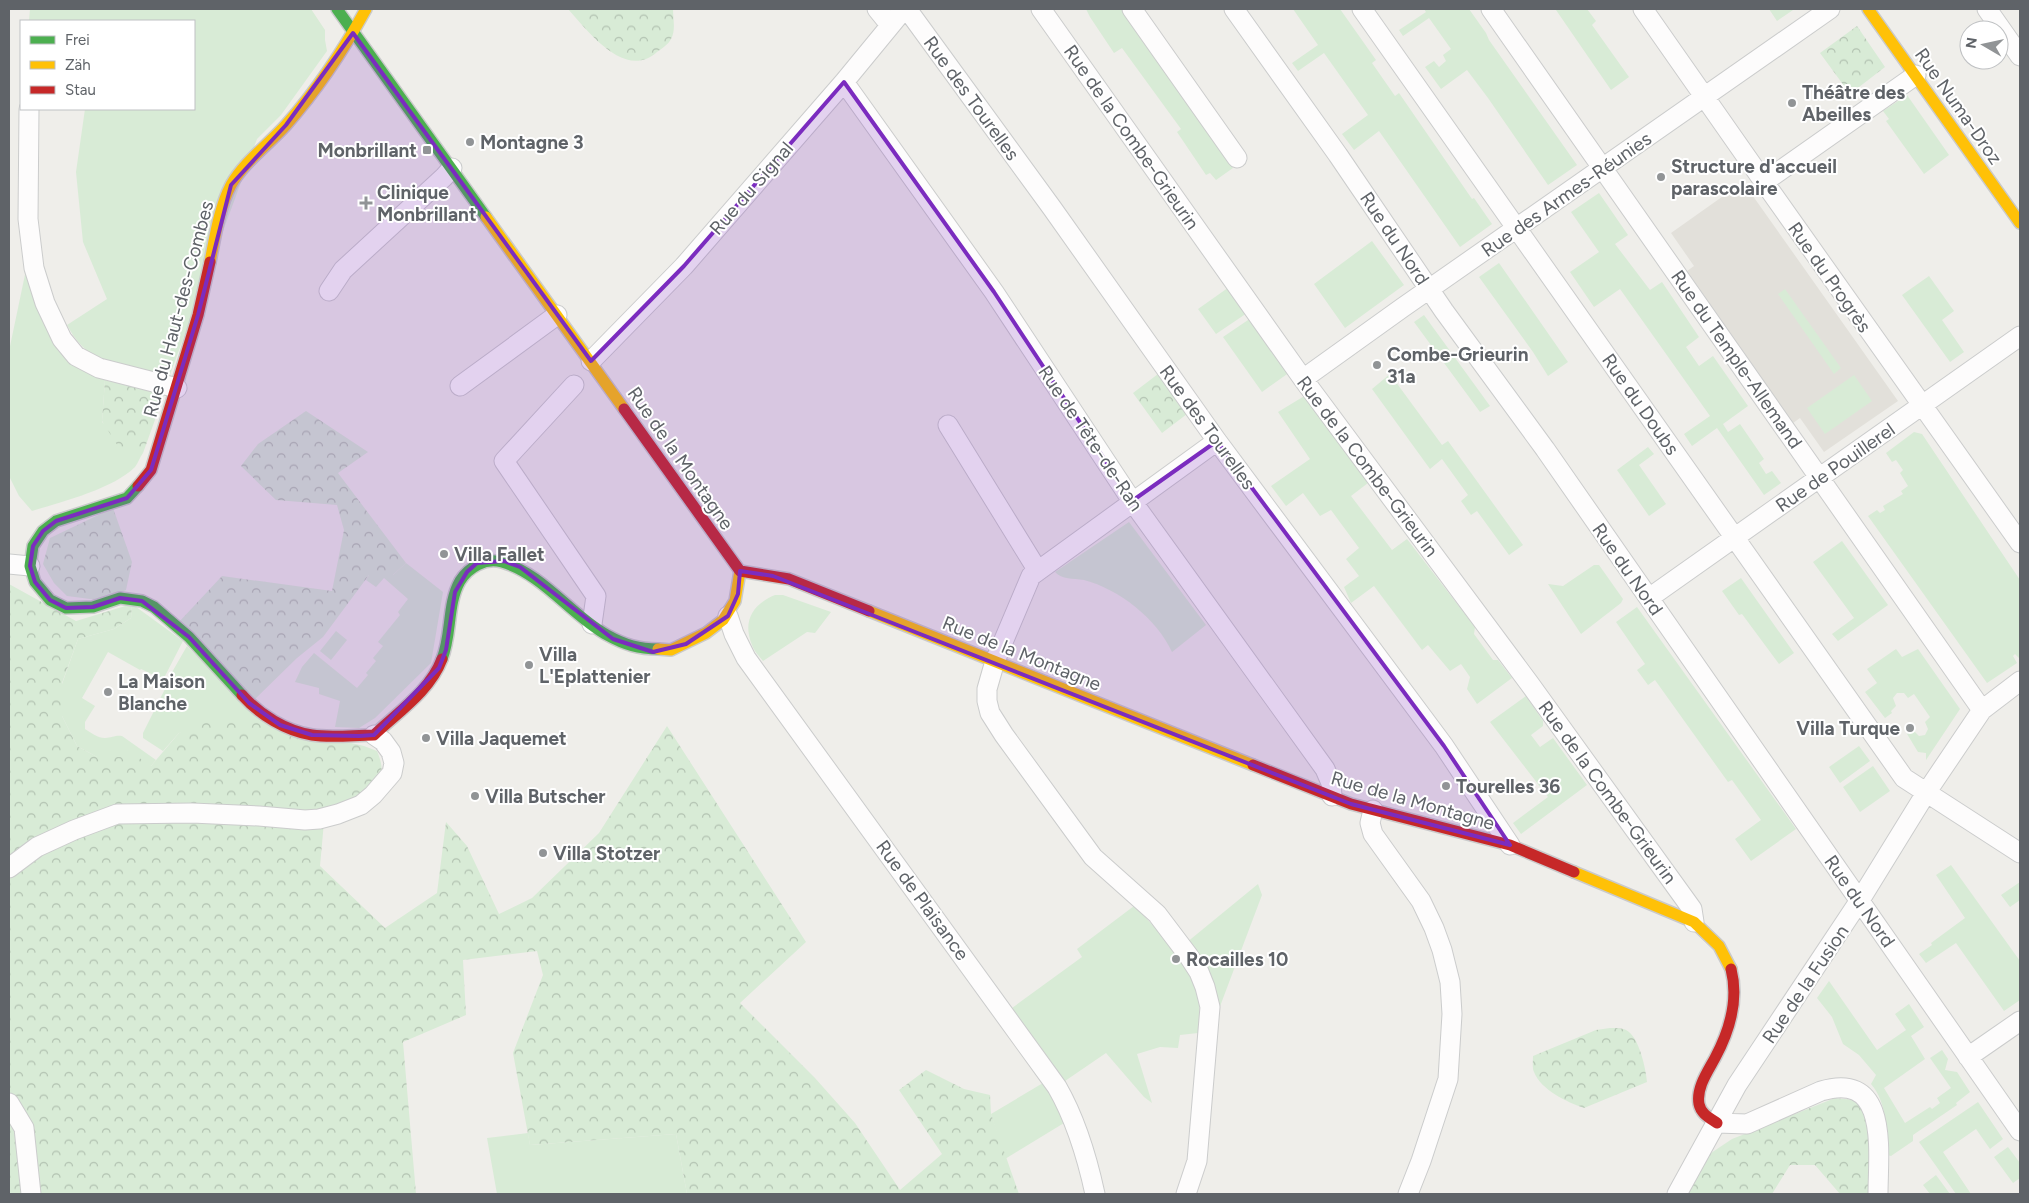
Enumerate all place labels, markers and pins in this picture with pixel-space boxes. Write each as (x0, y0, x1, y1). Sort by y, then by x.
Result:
place label: Théâtre des Abeilles (1802, 81, 1905, 126)
marker: Théâtre des Abeilles (1786, 97, 1798, 109)
place label: Montagne 3 (480, 131, 584, 154)
marker: Montagne 3 (464, 136, 476, 148)
place label: Monbrillant (317, 139, 417, 162)
marker: Monbrillant (421, 144, 433, 156)
place label: Structure d'accueil parascolaire (1671, 155, 1837, 200)
marker: Structure d'accueil parascolaire (1655, 171, 1667, 183)
place label: Clinique Monbrillant (377, 181, 477, 226)
marker: Clinique Monbrillant (359, 196, 373, 210)
place label: Combe-Grieurin 31a (1387, 343, 1529, 388)
marker: Combe-Grieurin 31a (1371, 359, 1383, 371)
place label: Villa Fallet (454, 543, 545, 566)
marker: Villa Fallet (438, 548, 450, 560)
place label: Villa L'Eplattenier (539, 643, 650, 688)
marker: Villa L'Eplattenier (523, 659, 535, 671)
place label: La Maison Blanche (118, 670, 205, 715)
marker: La Maison Blanche (102, 686, 114, 698)
place label: Villa Turque (1796, 717, 1900, 740)
marker: Villa Turque (1904, 722, 1916, 734)
place label: Villa Jaquemet (436, 727, 567, 750)
marker: Villa Jaquemet (420, 732, 432, 744)
place label: Tourelles 36 (1456, 775, 1560, 798)
marker: Tourelles 36 (1440, 780, 1452, 792)
place label: Villa Butscher (485, 785, 606, 808)
marker: Villa Butscher (469, 790, 481, 802)
place label: Villa Stotzer (553, 842, 660, 865)
marker: Villa Stotzer (537, 847, 549, 859)
place label: Rocailles 10 (1186, 948, 1288, 971)
marker: Rocailles 10 (1170, 953, 1182, 965)

